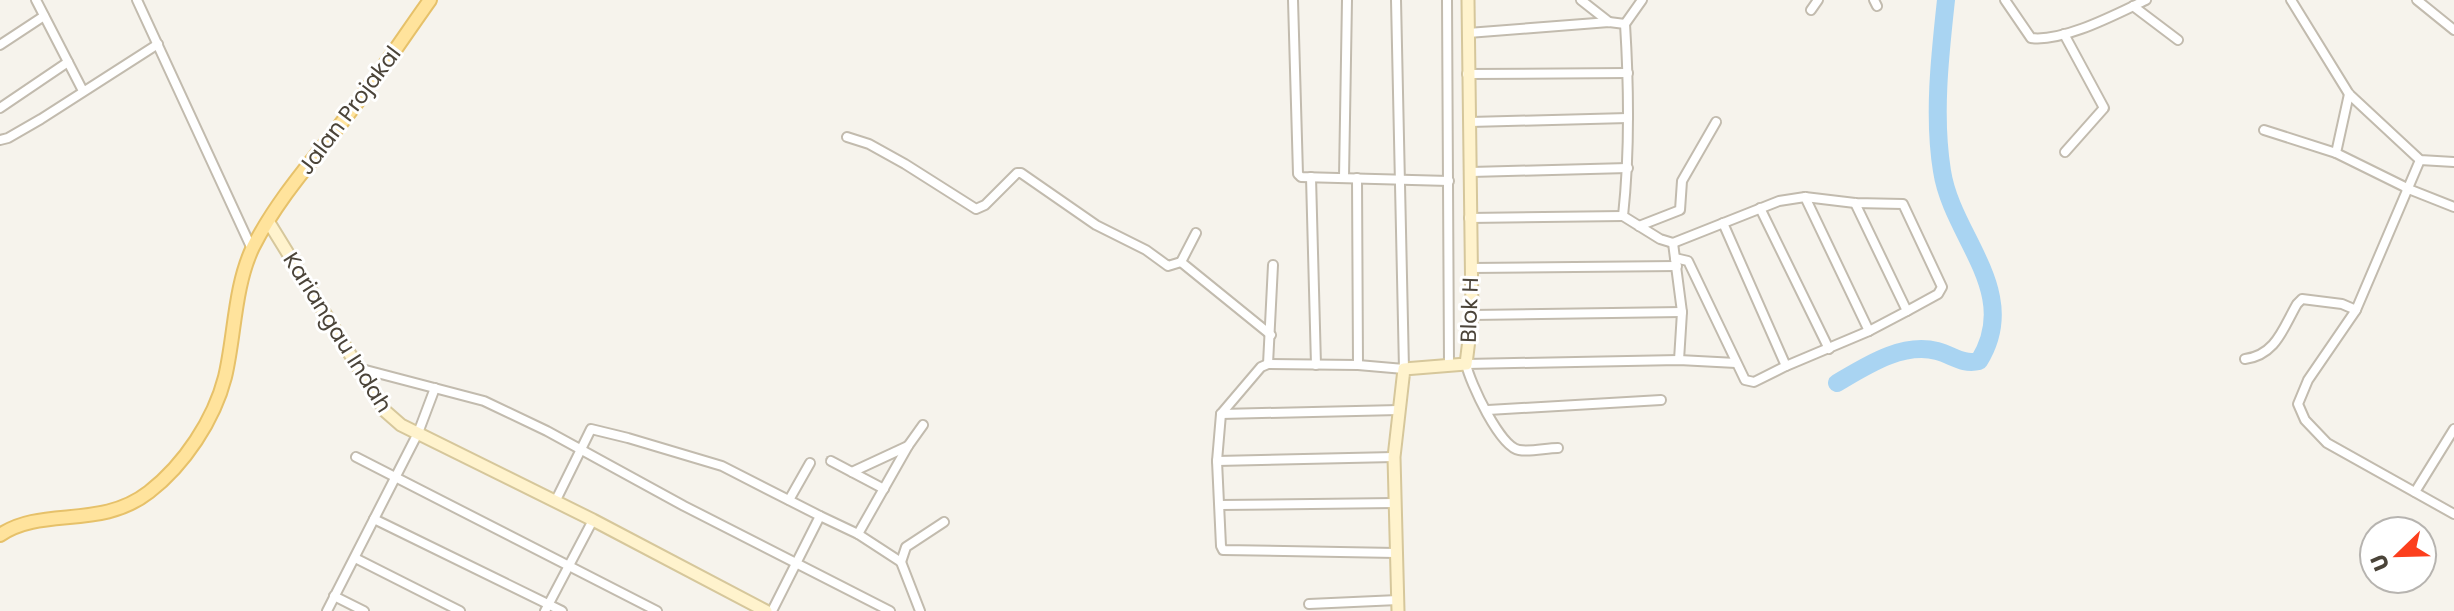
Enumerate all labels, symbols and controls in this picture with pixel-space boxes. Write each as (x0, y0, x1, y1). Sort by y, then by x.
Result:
street label: Jalan Projakal (291, 40, 408, 181)
street label: Kariangau Indah (276, 246, 399, 418)
street label: Blok H (1453, 277, 1486, 343)
north arrow (2358, 515, 2438, 595)
text: U (2363, 549, 2397, 576)

